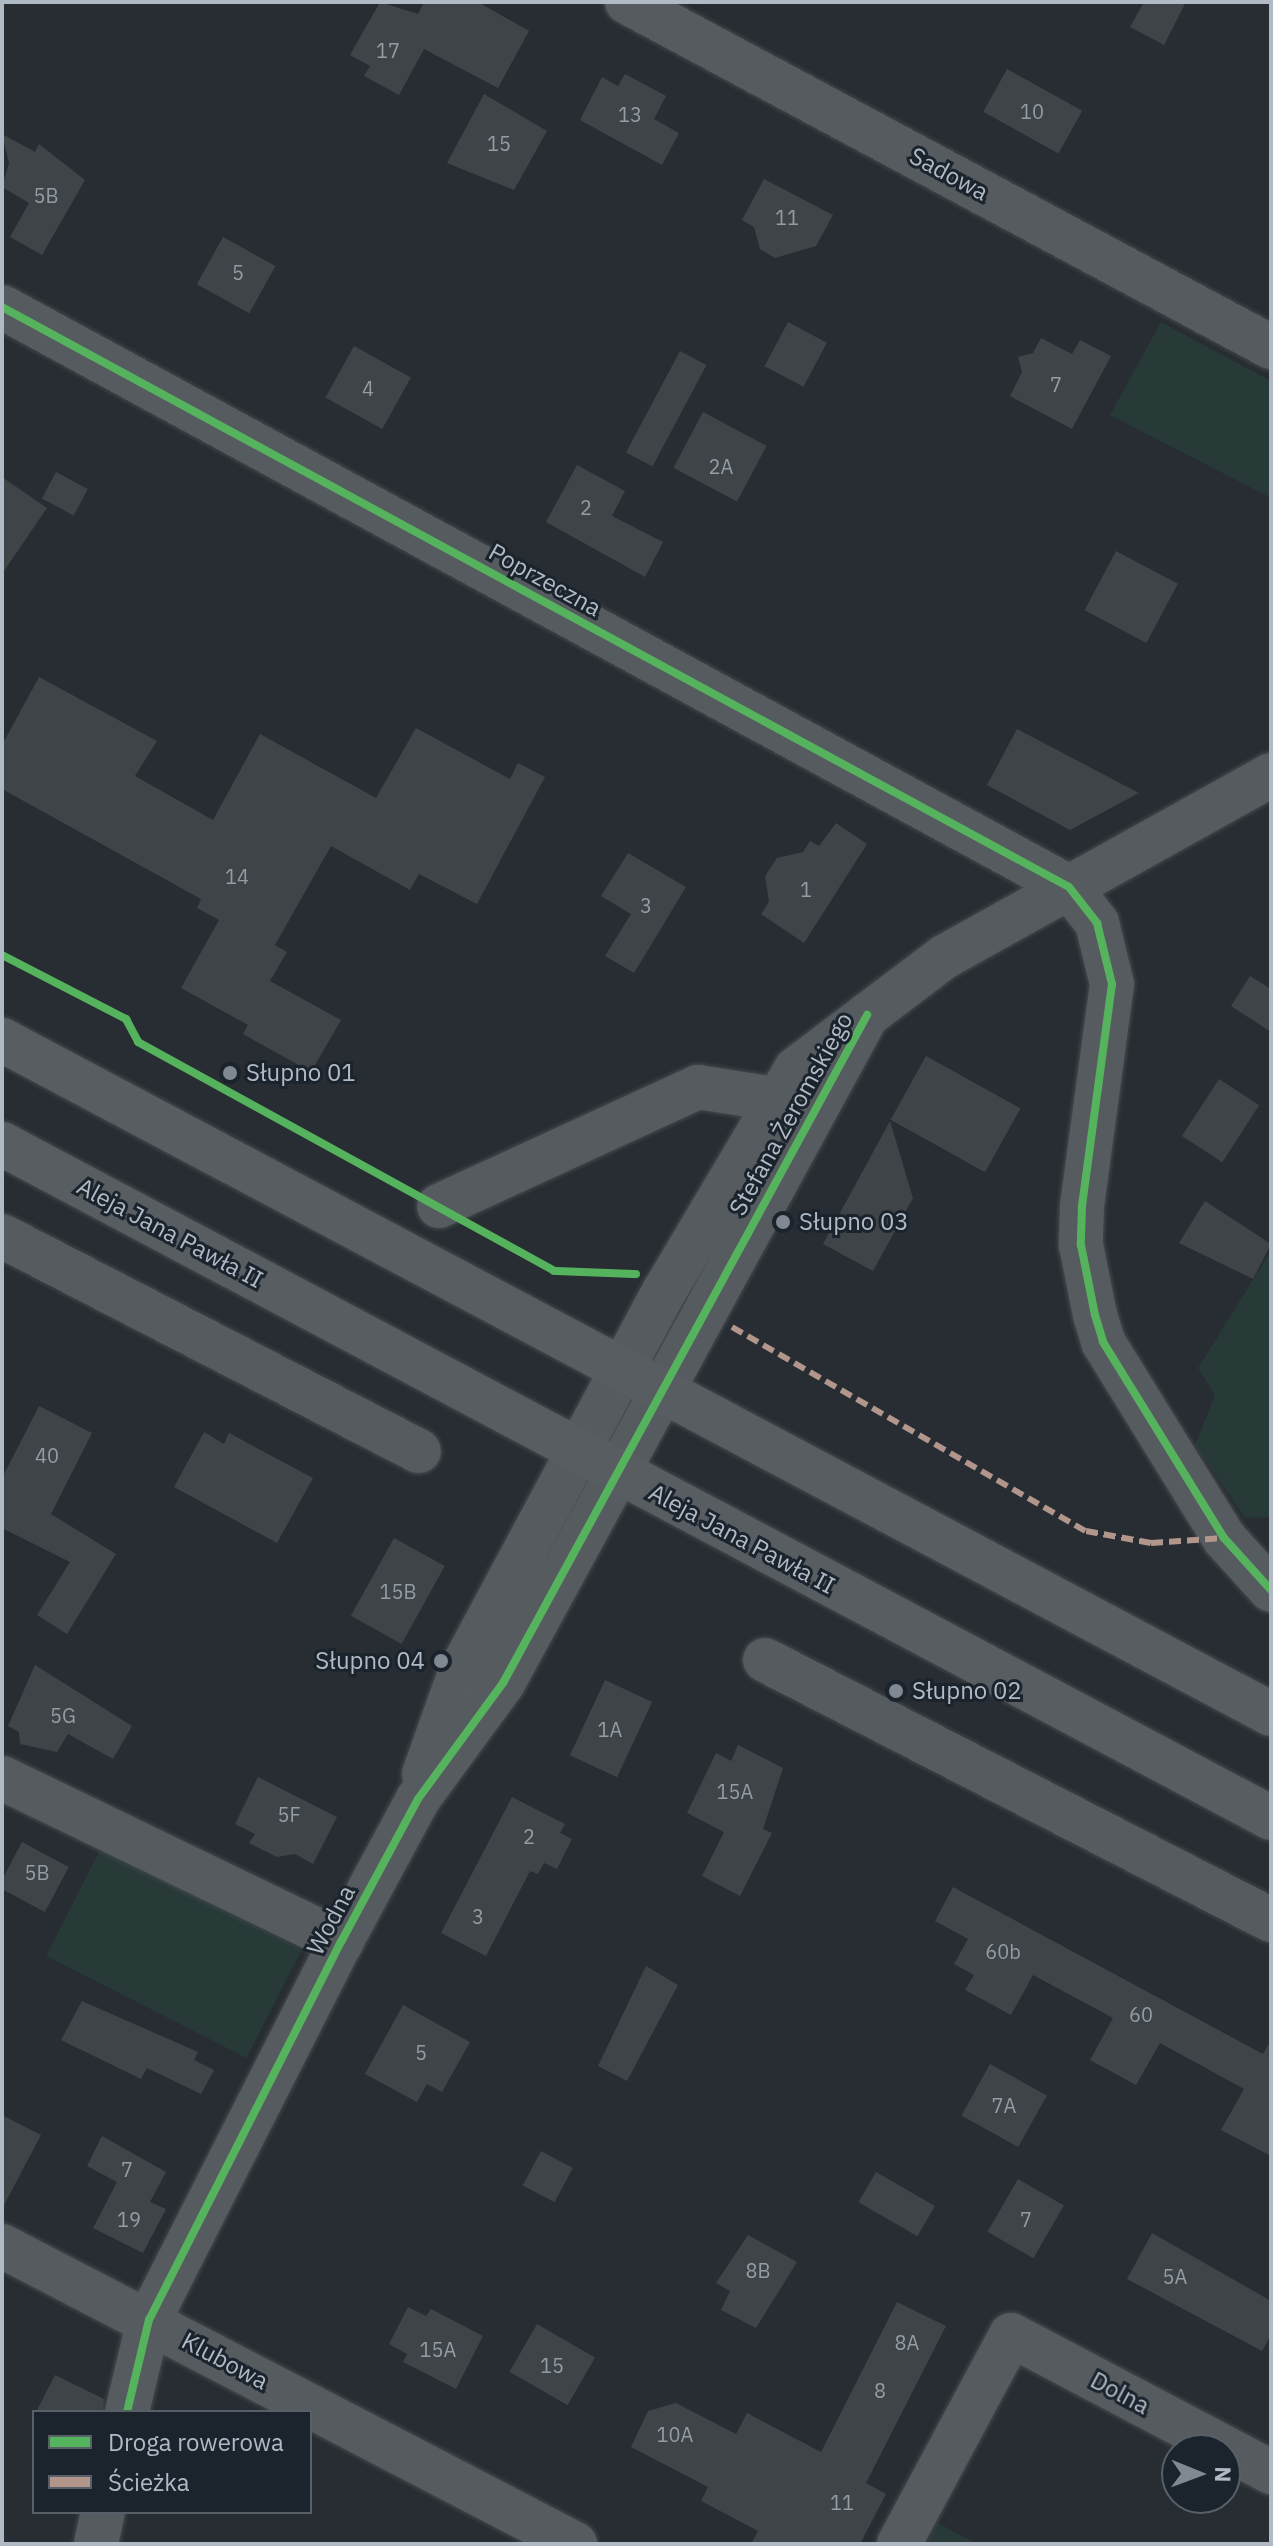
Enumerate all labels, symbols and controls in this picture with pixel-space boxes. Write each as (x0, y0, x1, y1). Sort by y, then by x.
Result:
house number: 17 (376, 38, 400, 62)
house number: 10 (1020, 99, 1044, 123)
house number: 13 (618, 102, 642, 126)
house number: 15 (487, 131, 511, 155)
street label: Sadowa (905, 141, 993, 207)
house number: 5B (33, 183, 59, 207)
house number: 11 (775, 205, 799, 229)
house number: 5 (232, 260, 244, 284)
house number: 7 (1050, 372, 1062, 396)
house number: 4 (362, 376, 374, 400)
house number: 2A (709, 454, 733, 478)
house number: 2 (580, 495, 592, 519)
street label: Poprzeczna (484, 537, 606, 623)
house number: 14 (225, 864, 249, 888)
house number: 1 (800, 877, 812, 901)
house number: 3 (640, 893, 652, 917)
street label: Stefana Żeromskiego (723, 1007, 859, 1221)
place label: Słupno 01 (246, 1059, 356, 1087)
marker: Słupno 01 (221, 1064, 239, 1082)
street label: Aleja Jana Pawła II (72, 1172, 268, 1294)
place label: Słupno 03 (799, 1208, 909, 1236)
marker: Słupno 03 (774, 1213, 792, 1231)
house number: 40 (35, 1443, 59, 1467)
street label: Aleja Jana Pawła II (644, 1478, 840, 1600)
house number: 15B (379, 1579, 417, 1603)
place label: Słupno 04 (315, 1647, 425, 1675)
marker: Słupno 04 (432, 1652, 450, 1670)
place label: Słupno 02 (912, 1677, 1022, 1705)
marker: Słupno 02 (887, 1682, 905, 1700)
house number: 5G (50, 1703, 76, 1727)
house number: 1A (598, 1717, 622, 1741)
house number: 15A (717, 1779, 753, 1803)
house number: 5F (277, 1802, 301, 1826)
house number: 2 (523, 1824, 535, 1848)
house number: 5B (24, 1860, 50, 1884)
street label: Wodna (301, 1880, 361, 1960)
house number: 3 (472, 1904, 484, 1928)
house number: 60b (985, 1939, 1021, 1963)
house number: 60 (1129, 2002, 1153, 2026)
house number: 5 (415, 2040, 427, 2064)
house number: 7A (992, 2093, 1016, 2117)
house number: 7 (121, 2157, 133, 2181)
house number: 19 (117, 2207, 141, 2231)
house number: 7 (1020, 2207, 1032, 2231)
house number: 8B (745, 2258, 771, 2282)
house number: 5A (1163, 2264, 1187, 2288)
street label: Klubowa (177, 2326, 273, 2396)
house number: 8A (895, 2330, 919, 2354)
house number: 15A (420, 2337, 456, 2361)
house number: 15 (540, 2353, 564, 2377)
street label: Dolna (1086, 2366, 1154, 2420)
house number: 8 (874, 2378, 886, 2402)
legend (32, 2410, 312, 2514)
house number: 10A (657, 2422, 693, 2446)
text: Droga rowerowa (108, 2426, 284, 2458)
north arrow (1161, 2434, 1241, 2514)
text: Ścieżka (108, 2466, 190, 2498)
text: N (1209, 2466, 1238, 2483)
house number: 11 (830, 2490, 854, 2514)

